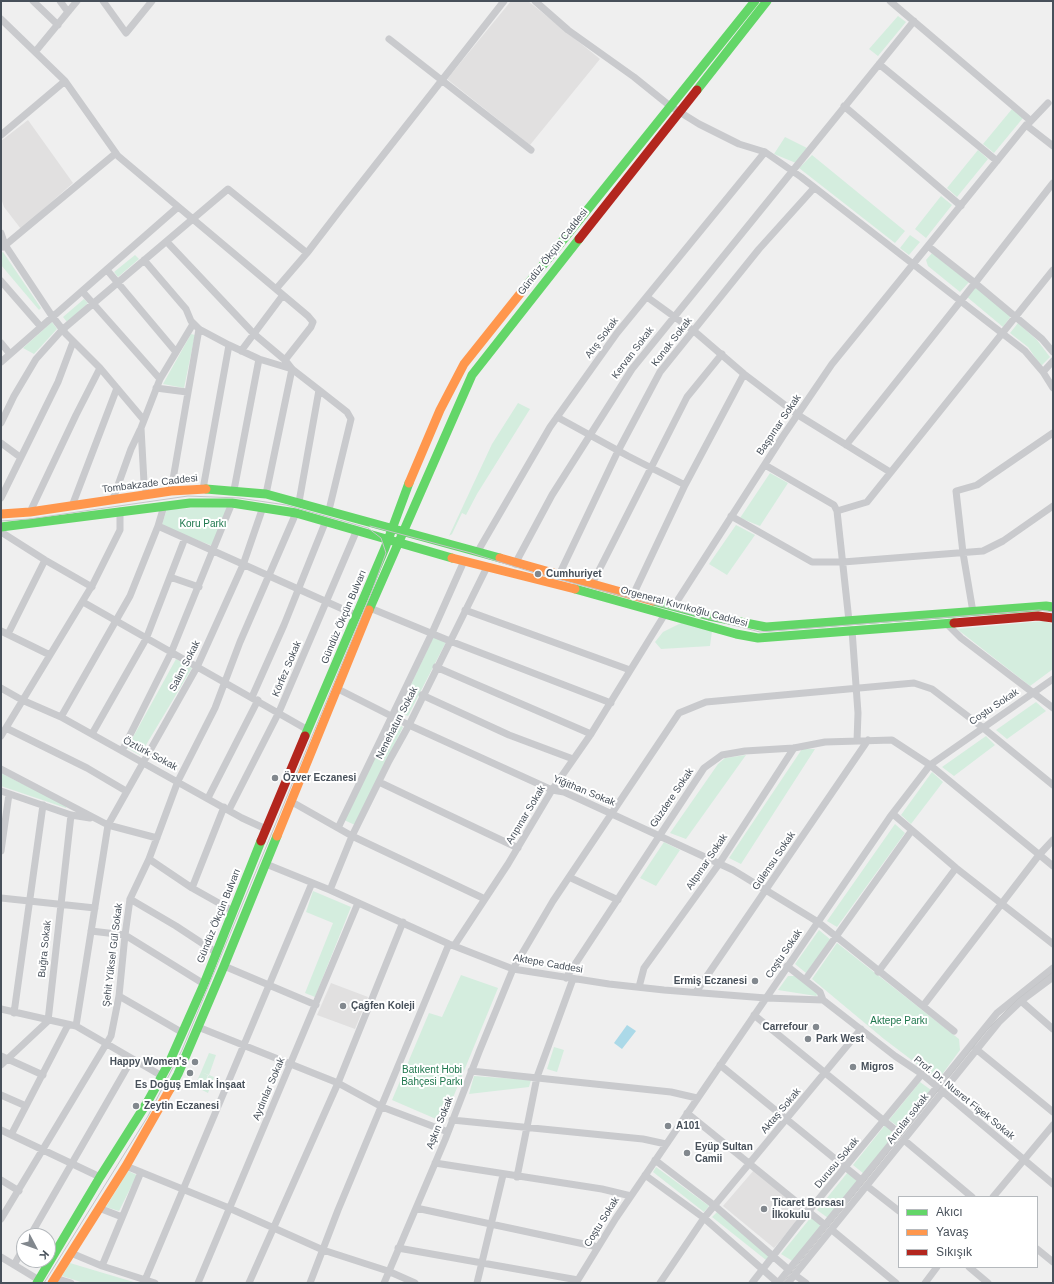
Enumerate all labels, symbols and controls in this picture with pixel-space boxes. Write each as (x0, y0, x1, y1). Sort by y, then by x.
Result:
street label: Gündüz Ökçün Caddesi (516, 206, 590, 298)
street label: Atış Sokak (583, 315, 621, 361)
street label: Konak Sokak (649, 315, 695, 369)
street label: Kervan Sokak (609, 325, 657, 381)
street label: Başpınar Sokak (754, 392, 804, 458)
street label: Tombakzade Caddesi (102, 472, 198, 496)
park label: Koru Parkı (179, 518, 227, 530)
street label: Gündüz Ökçün Bulvarı (319, 568, 369, 666)
place label: Cumhuriyet (546, 568, 602, 580)
marker: Cumhuriyet (533, 569, 543, 579)
street label: Orgeneral Kıvrıkoğlu Caddesi (619, 584, 749, 630)
street label: Salim Sokak (167, 639, 203, 693)
street label: Körfez Sokak (270, 639, 304, 699)
street label: Nenehatun Sokak (374, 685, 420, 761)
street label: Coştu Sokak (967, 686, 1021, 728)
street label: Öztürk Sokak (121, 735, 179, 773)
street label: Güzdere Sokak (648, 766, 696, 830)
place label: Özver Eczanesi (283, 772, 356, 784)
marker: Özver Eczanesi (270, 773, 280, 783)
street label: Yiğithan Sokak (551, 773, 617, 809)
street label: Arıpınar Sokak (504, 784, 548, 846)
street label: Gülensu Sokak (750, 830, 798, 892)
street label: Altpınar Sokak (684, 832, 730, 892)
street label: Gündüz Ökçün Bulvarı (195, 867, 243, 965)
street label: Şehit Yüksel Gül Sokak (101, 902, 125, 1008)
street label: Buğra Sokak (36, 920, 54, 978)
street label: Coştu Sokak (763, 927, 805, 981)
street label: Aktepe Caddesi (512, 952, 584, 976)
place label: Ermiş Eczanesi (674, 975, 747, 987)
marker: Ermiş Eczanesi (750, 976, 760, 986)
place label: Çağfen Koleji (351, 1000, 415, 1012)
marker: Çağfen Koleji (338, 1001, 348, 1011)
park label: Aktepe Parkı (870, 1015, 928, 1027)
place label: Carrefour (762, 1021, 808, 1033)
marker: Carrefour (811, 1022, 821, 1032)
place label: Park West (816, 1033, 864, 1045)
marker: Park West (803, 1034, 813, 1044)
street label: Prof. Dr. Nusret Fişek Sokak (911, 1054, 1017, 1142)
place label: Happy Women's (110, 1056, 187, 1068)
street label: Aydınlar Sokak (250, 1056, 288, 1122)
marker: Happy Women's (190, 1057, 200, 1067)
place label: Migros (861, 1061, 894, 1073)
marker: Migros (848, 1062, 858, 1072)
park label: Batıkent Hobi Bahçesi Parkı (401, 1064, 463, 1088)
marker: Es Doğuş Emlak İnşaat (185, 1068, 195, 1078)
place label: Es Doğuş Emlak İnşaat (135, 1079, 245, 1091)
street label: Aktaş Sokak (759, 1086, 803, 1136)
street label: Arıcılar sokak (885, 1091, 931, 1147)
street label: Aşkın Sokak (424, 1095, 456, 1151)
place label: Zeytin Eczanesi (144, 1100, 219, 1112)
marker: Zeytin Eczanesi (131, 1101, 141, 1111)
place label: A101 (676, 1120, 700, 1132)
marker: A101 (663, 1121, 673, 1131)
street label: Durusu Sokak (812, 1135, 862, 1191)
place label: Eyüp Sultan Camii (695, 1141, 753, 1164)
marker: Eyüp Sultan Camii (682, 1148, 692, 1158)
street label: Coştu Sokak (582, 1195, 622, 1249)
legend (898, 1196, 1038, 1268)
place label: Ticaret Borsası İlkokulu (772, 1197, 844, 1220)
marker: Ticaret Borsası İlkokulu (759, 1204, 769, 1214)
text: Akıcı (936, 1205, 963, 1219)
text: Yavaş (936, 1225, 968, 1239)
north arrow (16, 1228, 56, 1268)
text: Sıkışık (936, 1245, 972, 1259)
text: K (37, 1248, 51, 1262)

